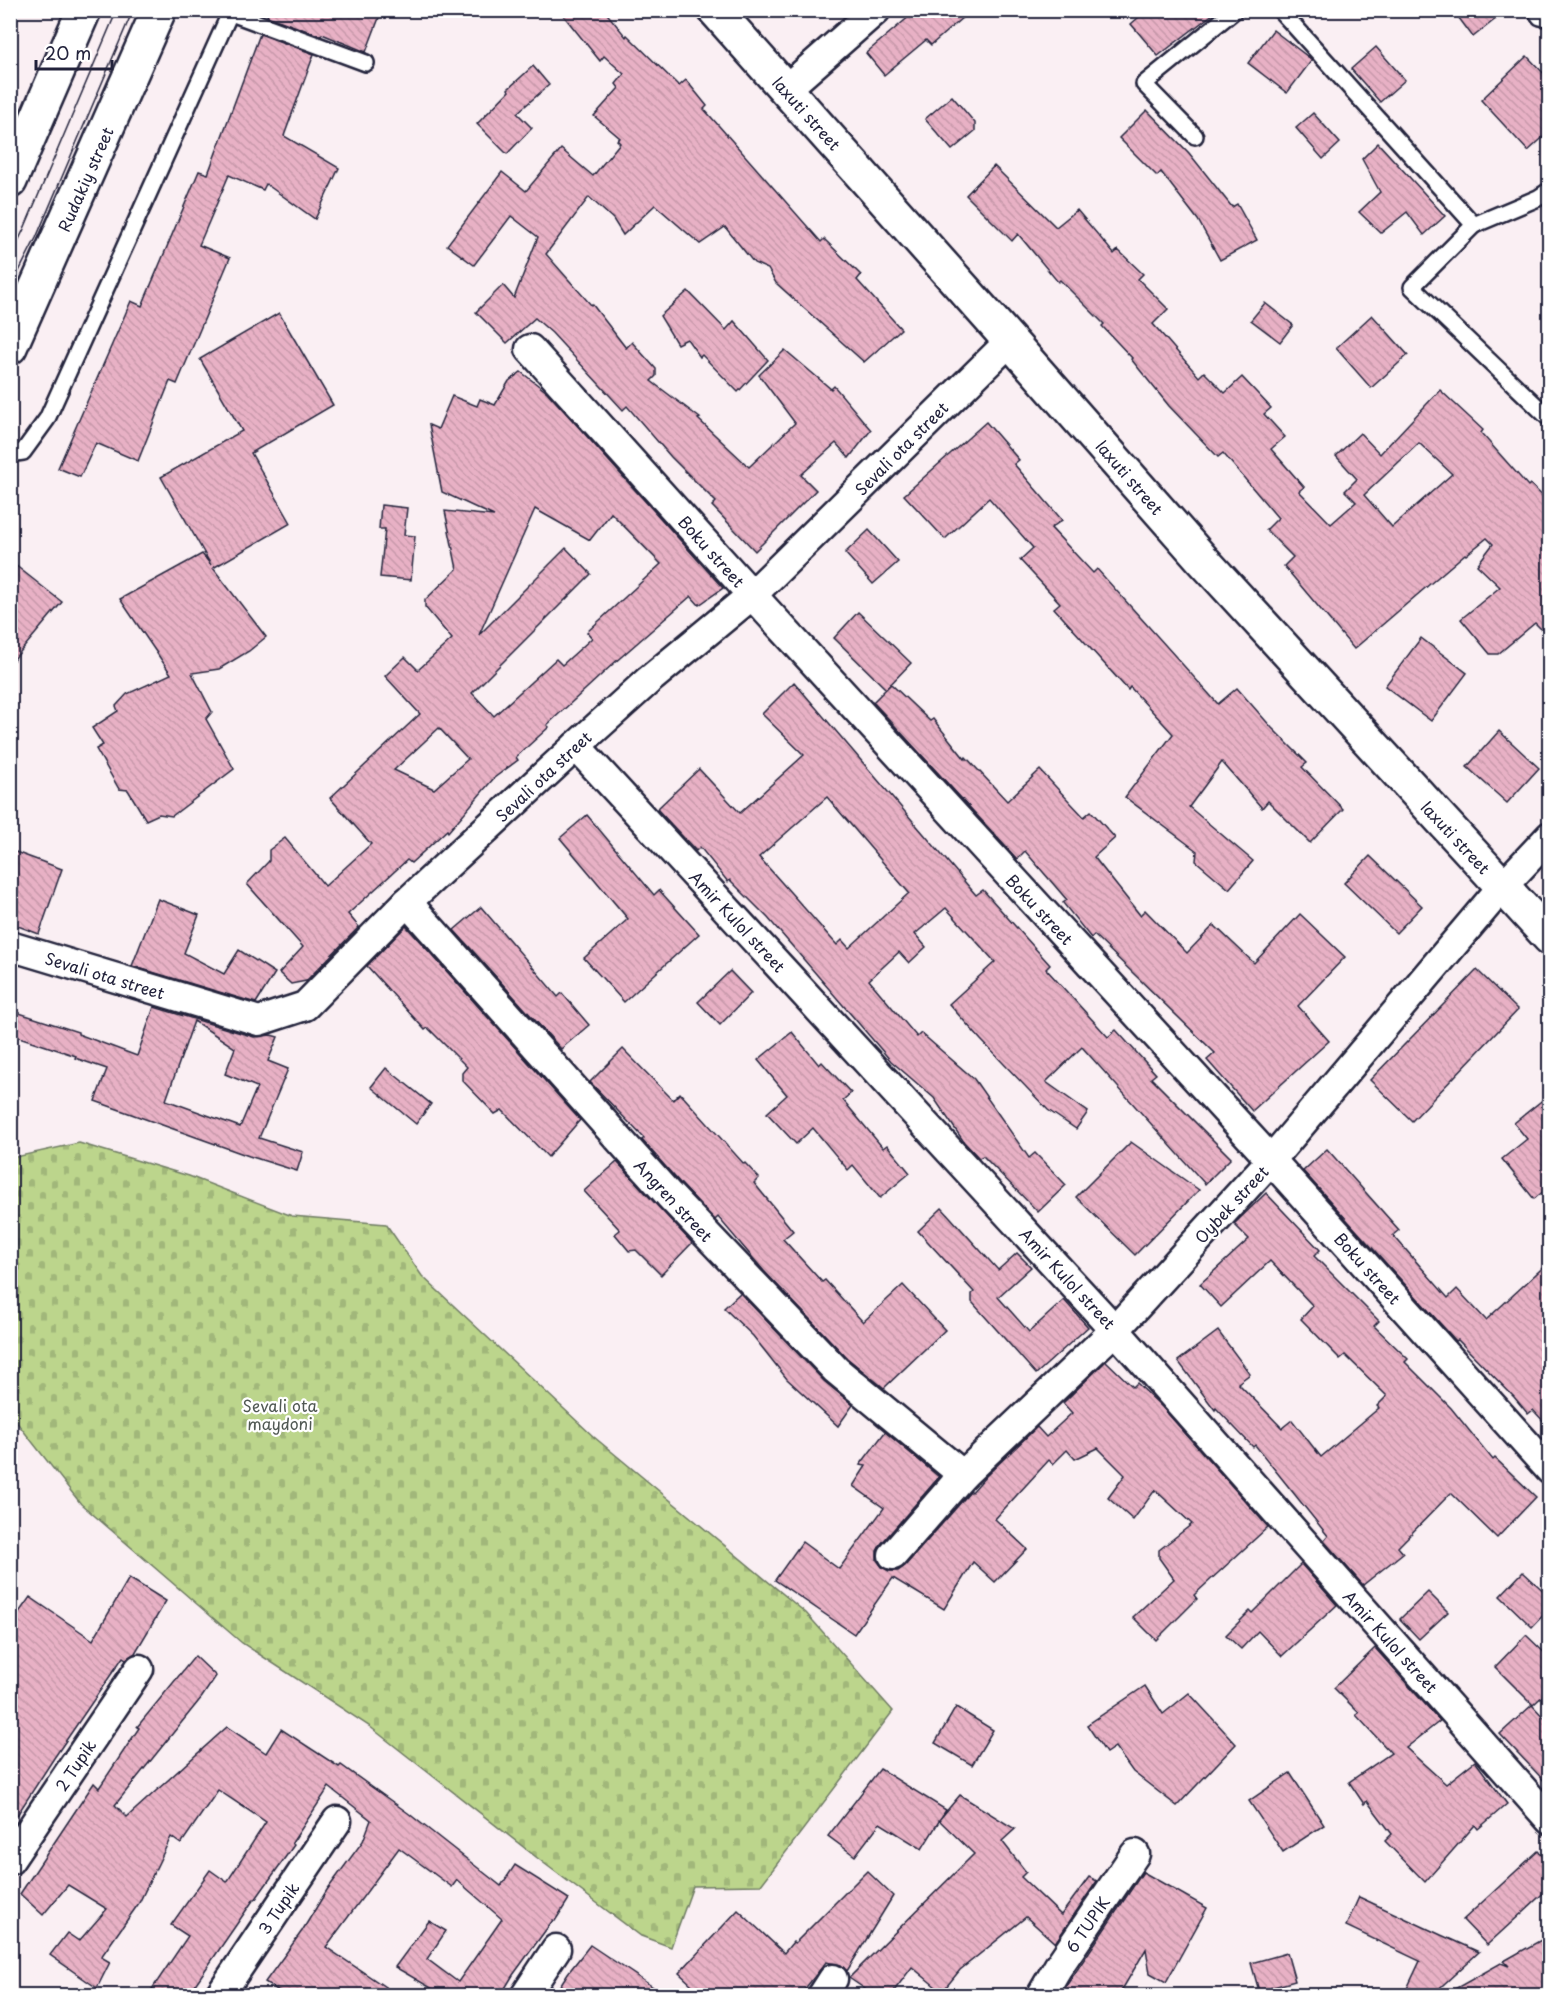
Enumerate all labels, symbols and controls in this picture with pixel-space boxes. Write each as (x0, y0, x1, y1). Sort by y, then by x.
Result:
scale bar (36, 33, 112, 71)
text: 20 m (45, 39, 91, 66)
street label: laxuti street (767, 71, 847, 156)
street label: Rudakiy street (51, 122, 119, 235)
street label: Sevali ota street (849, 395, 954, 500)
street label: laxuti street (1091, 434, 1170, 520)
street label: Boku street (673, 510, 751, 592)
street label: Sevali ota street (490, 725, 597, 827)
street label: laxuti street (1416, 795, 1496, 879)
street label: Amir Kulol street (685, 865, 792, 977)
street label: Boku street (1001, 868, 1079, 950)
street label: Sevali ota street (42, 945, 168, 1005)
street label: Angren street (629, 1153, 719, 1247)
street label: Oybek street (1189, 1159, 1274, 1248)
street label: Amir Kulol street (1015, 1222, 1122, 1334)
street label: Boku street (1329, 1227, 1407, 1309)
park label: Sevali ota maydoni (243, 1393, 317, 1435)
street label: Amir Kulol street (1338, 1584, 1444, 1698)
street label: 2 Tupik (49, 1734, 101, 1796)
street label: 3 Tupik (252, 1877, 304, 1939)
street label: 6 TUPIK (1059, 1891, 1115, 1957)

